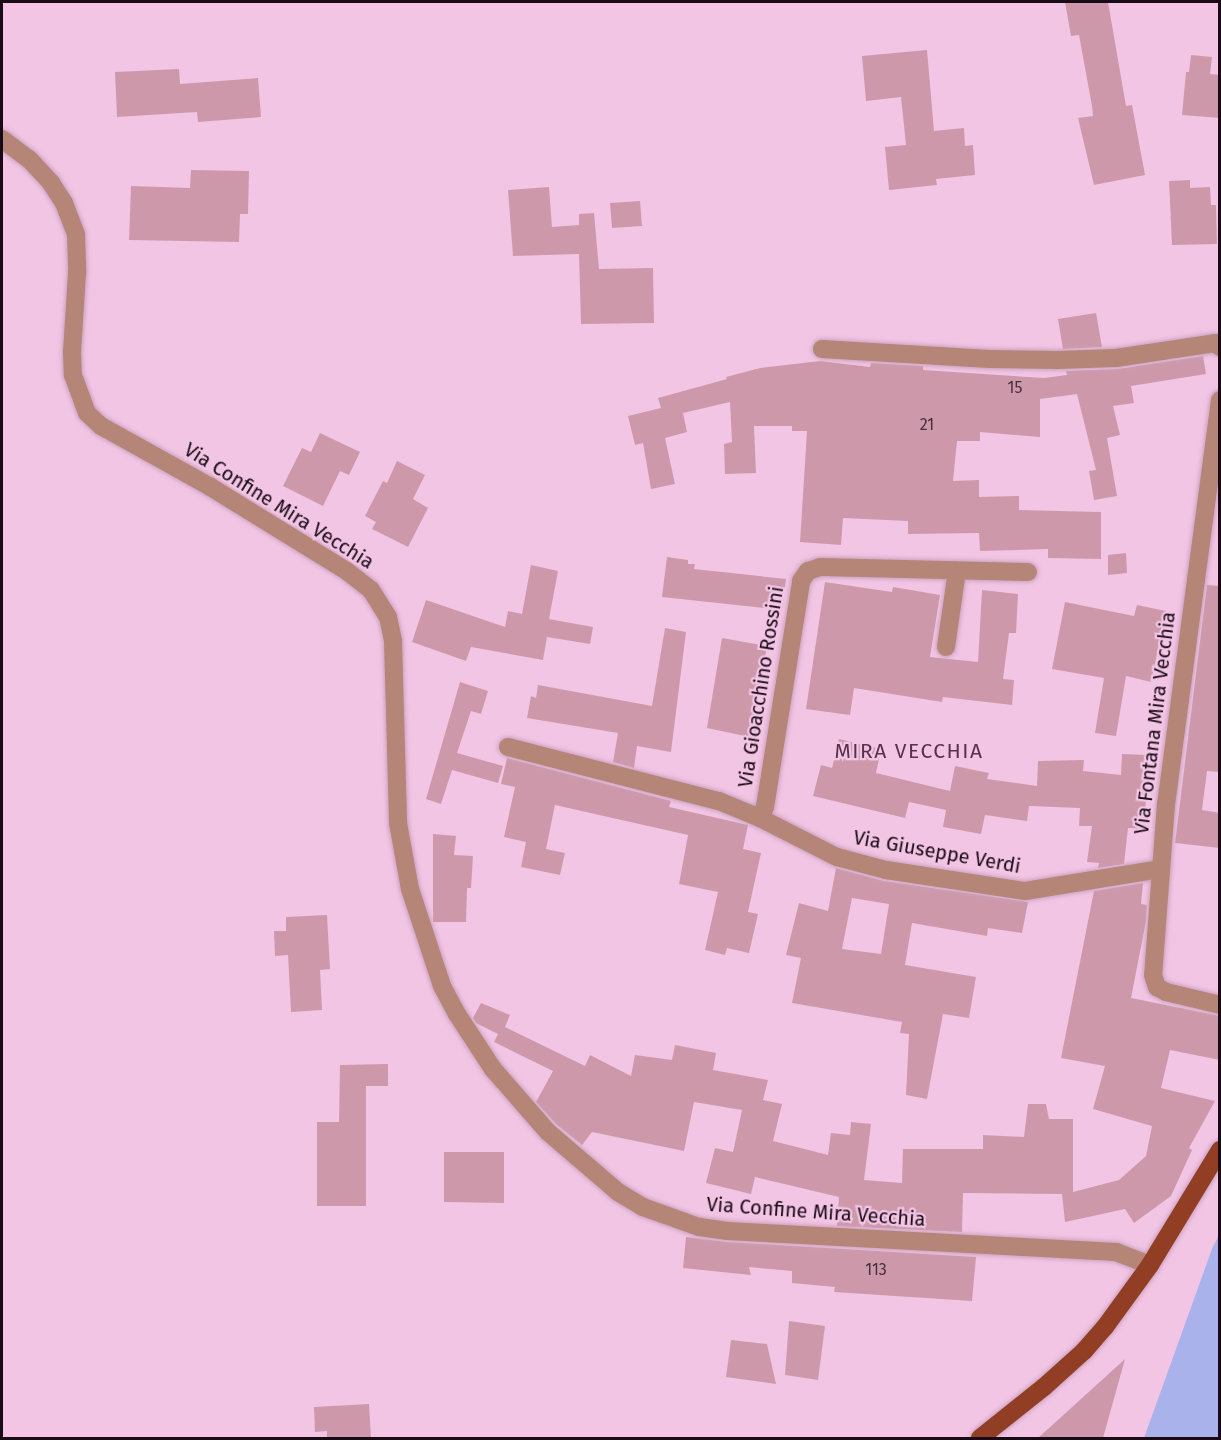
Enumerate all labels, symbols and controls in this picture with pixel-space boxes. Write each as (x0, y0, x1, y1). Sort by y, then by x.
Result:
house number: 15 (1008, 378, 1022, 398)
house number: 21 (920, 415, 934, 435)
street label: Via Confine Mira Vecchia (180, 438, 378, 574)
street label: Via Gioacchino Rossini (733, 585, 789, 789)
street label: Via Fontana Mira Vecchia (1129, 610, 1181, 836)
district label: MIRA VECCHIA (834, 738, 984, 764)
street label: Via Giuseppe Verdi (852, 825, 1022, 879)
street label: Via Confine Mira Vecchia (706, 1192, 926, 1232)
house number: 113 (865, 1260, 887, 1280)

